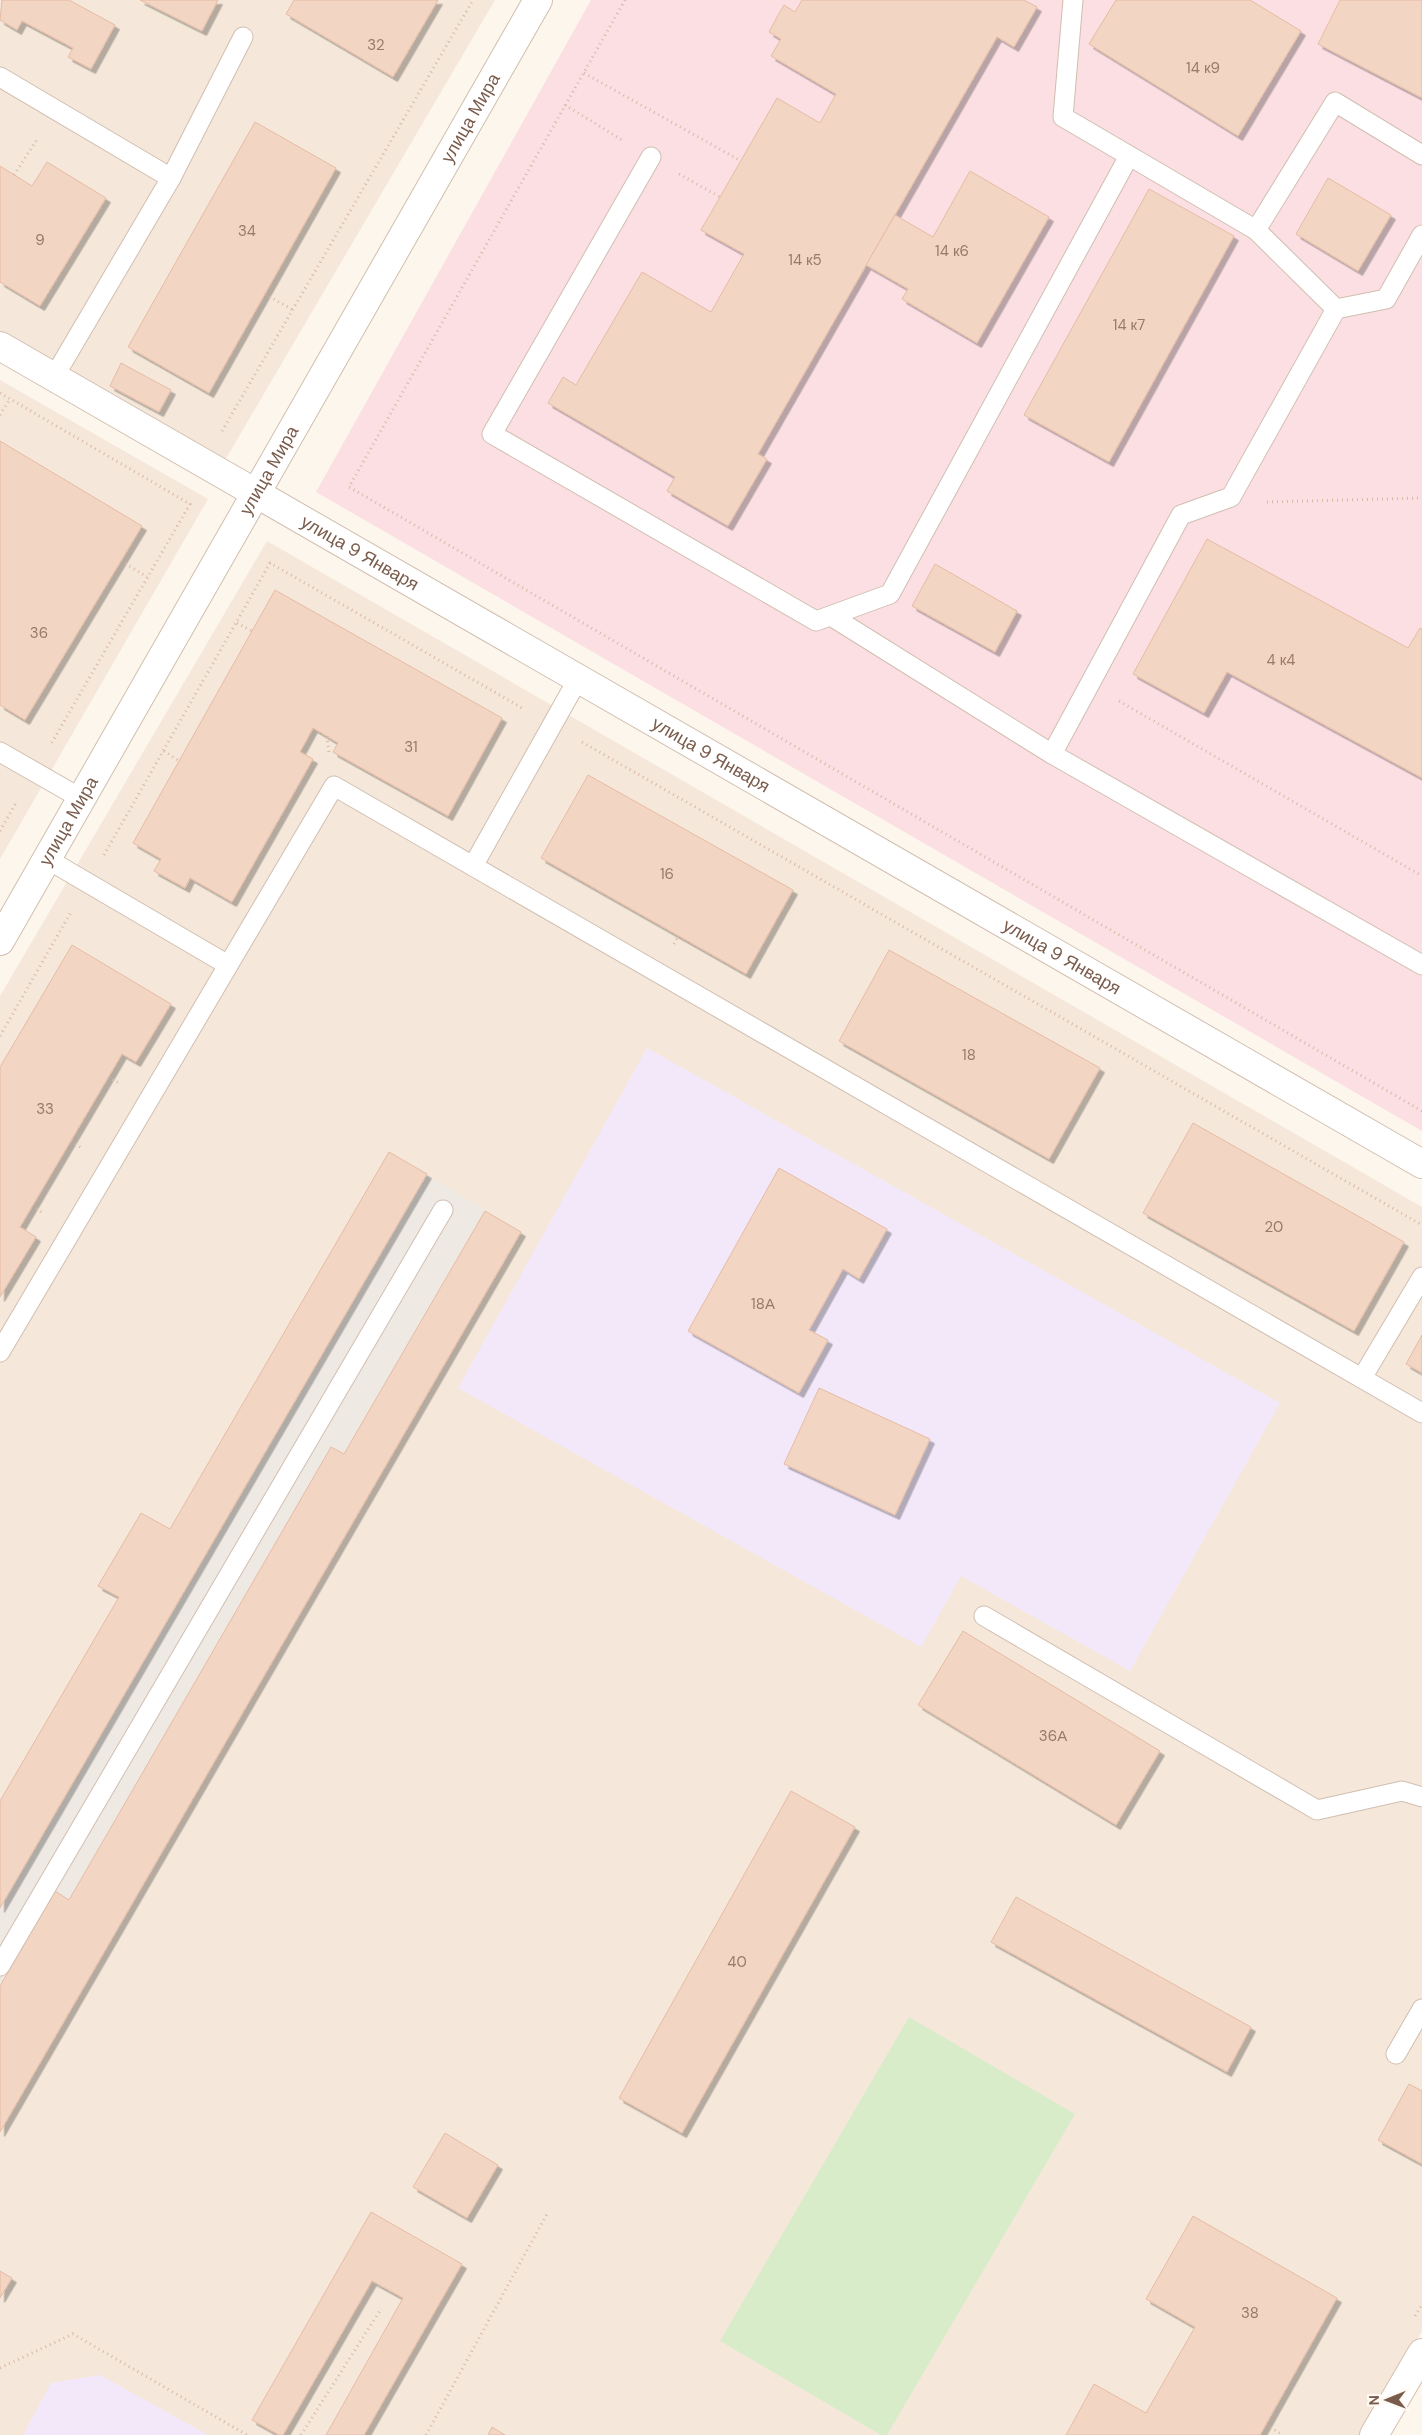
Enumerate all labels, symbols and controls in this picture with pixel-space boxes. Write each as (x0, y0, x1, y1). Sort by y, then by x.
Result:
house number: 32 (367, 35, 385, 55)
house number: 14 к9 (1186, 58, 1220, 78)
street label: улица Мира (435, 68, 506, 167)
house number: 34 (238, 221, 256, 241)
house number: 9 (35, 230, 45, 250)
house number: 14 к6 (935, 241, 969, 261)
house number: 14 к5 (788, 250, 822, 270)
house number: 14 к7 (1113, 315, 1145, 335)
street label: улица Мира (234, 421, 305, 520)
street label: улица 9 Января (296, 510, 423, 596)
house number: 36 (30, 623, 48, 643)
house number: 4 к4 (1267, 650, 1295, 670)
street label: улица 9 Января (647, 711, 774, 798)
house number: 31 (404, 737, 418, 757)
street label: улица Мира (33, 771, 104, 870)
house number: 16 (660, 864, 674, 884)
street label: улица 9 Января (999, 913, 1125, 1000)
house number: 18 (962, 1045, 976, 1065)
house number: 33 (36, 1099, 54, 1119)
house number: 20 (1265, 1217, 1283, 1237)
house number: 18А (751, 1294, 775, 1314)
house number: 36А (1039, 1726, 1067, 1746)
house number: 40 (727, 1952, 747, 1972)
house number: 38 (1241, 2303, 1259, 2323)
north arrow (1362, 2375, 1412, 2425)
text: N (1365, 2395, 1383, 2405)

